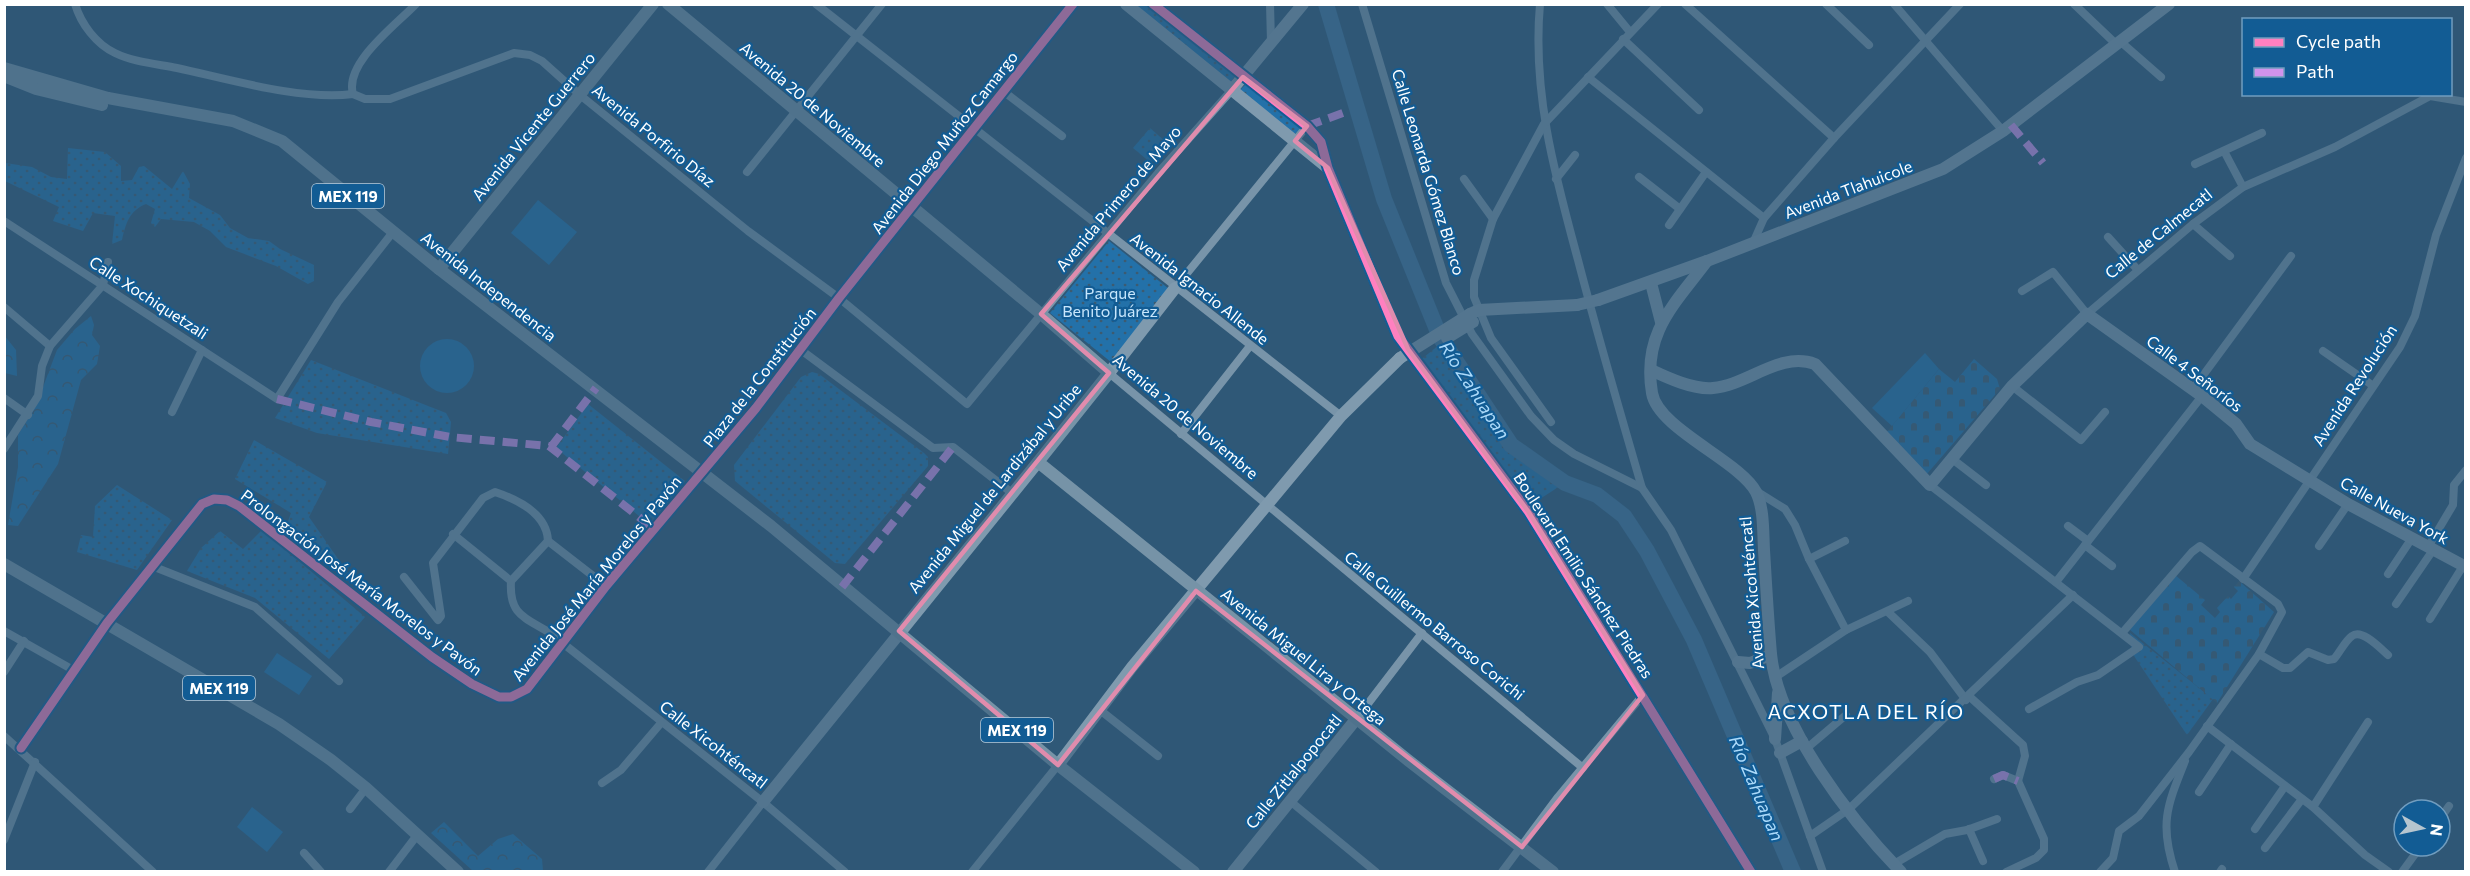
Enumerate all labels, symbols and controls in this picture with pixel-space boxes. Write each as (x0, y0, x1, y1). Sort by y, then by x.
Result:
legend (2242, 18, 2452, 96)
text: Cycle path (2296, 30, 2381, 52)
street label: Avenida 20 de Noviembre (736, 38, 890, 170)
street label: Avenida Diego Muñoz Camargo (867, 47, 1021, 237)
street label: Avenida Vicente Guerrero (467, 48, 599, 204)
text: Path (2296, 60, 2334, 82)
street label: Calle Leonarda Gómez Blanco (1389, 67, 1469, 277)
street label: Avenida Porfirio Díaz (589, 80, 719, 190)
street label: Avenida Primero de Mayo (1052, 121, 1184, 275)
street label: Avenida Tlahuicole (1781, 156, 1915, 222)
road number: MEX 119 (312, 184, 384, 208)
street label: Calle de Calmecatl (2101, 184, 2215, 282)
street label: Avenida Independencia (418, 227, 560, 345)
street label: Avenida Ignacio Allende (1127, 228, 1273, 348)
street label: Calle Xochiquetzali (86, 252, 212, 342)
park label: Parque Benito Juárez (1062, 283, 1158, 320)
street label: Plaza de la Constitución (699, 303, 819, 451)
street label: Avenida Revolución (2308, 321, 2400, 449)
street label: Calle 4 Señoríos (2143, 331, 2247, 415)
water label: Río Zahuapan (1435, 337, 1515, 443)
street label: Avenida 20 de Noviembre (1109, 350, 1263, 482)
street label: Avenida Miguel de Lardizábal y Uribe (904, 380, 1084, 596)
street label: Boulevard Emilio Sánchez Piedras (1510, 469, 1658, 681)
street label: Avenida José María Morelos y Pavón (507, 472, 685, 684)
street label: Calle Nueva York (2337, 472, 2453, 548)
street label: Prolongación José María Morelos y Pavón (238, 485, 486, 679)
street label: Avenida Xicohténcatl (1735, 516, 1767, 670)
street label: Calle Guillermo Barroso Corichi (1341, 546, 1529, 704)
street label: Avenida Miguel Lira y Ortega (1218, 584, 1390, 728)
road number: MEX 119 (183, 676, 255, 700)
street label: Calle Xicohténcatl (656, 696, 772, 792)
district label: ACXOTLA DEL RÍO (1767, 699, 1965, 723)
street label: Calle Zitlalpopocatl (1241, 710, 1345, 832)
road number: MEX 119 (981, 718, 1053, 742)
water label: Río Zahuapan (1725, 732, 1789, 844)
north arrow (2392, 798, 2452, 858)
text: N (2427, 823, 2448, 837)

